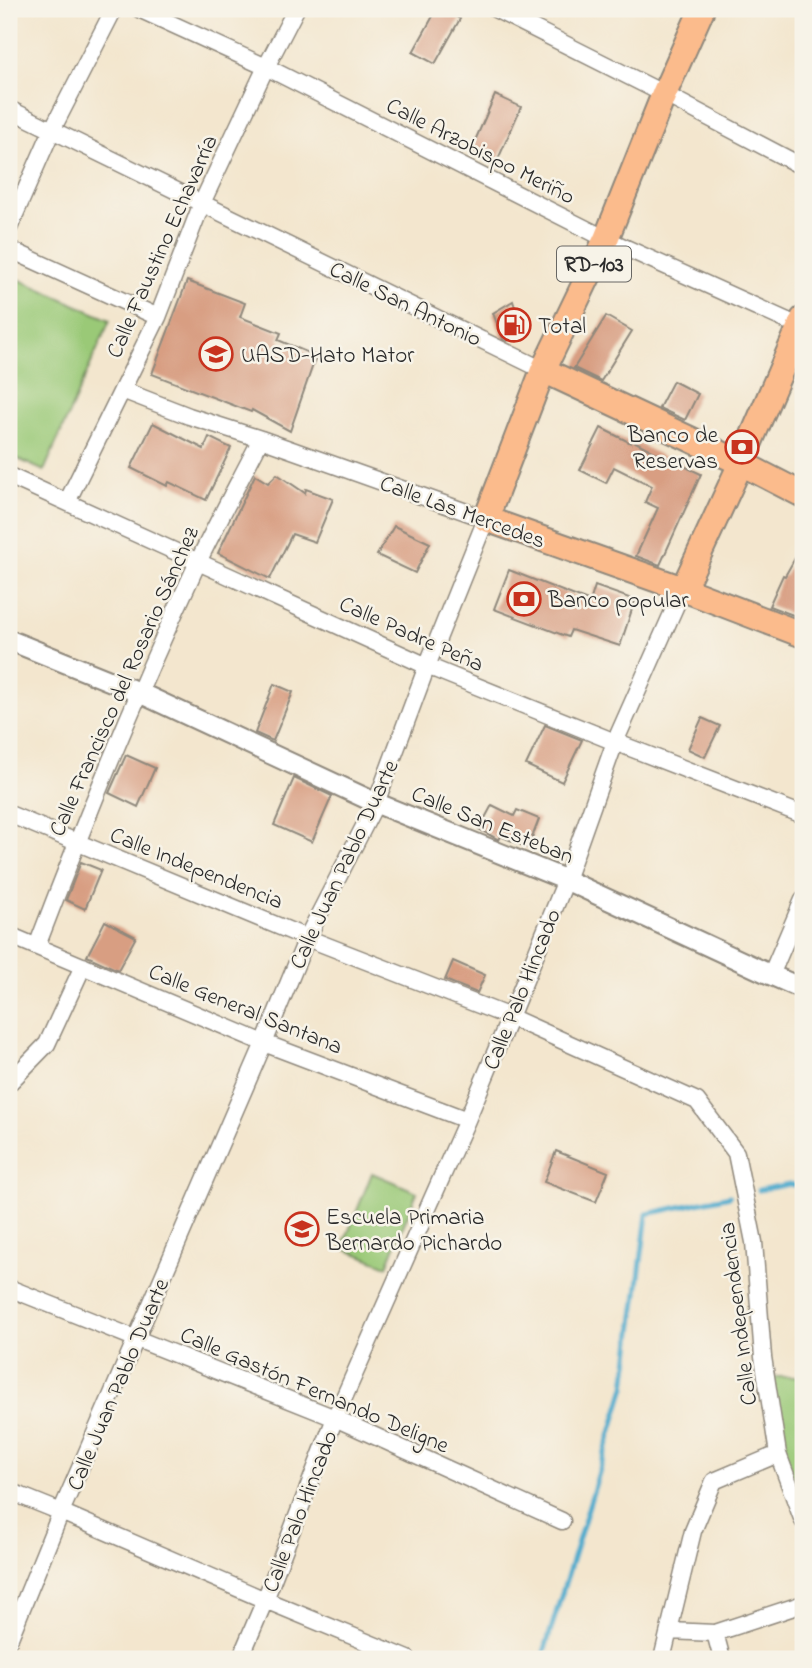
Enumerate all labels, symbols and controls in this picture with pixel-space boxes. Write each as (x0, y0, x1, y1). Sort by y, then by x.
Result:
street label: Calle Arzobispo Meriño (380, 90, 580, 214)
street label: Calle Faustino Echavarría (99, 130, 227, 364)
road number: RD-103 (557, 246, 631, 282)
street label: Calle San Antonio (323, 254, 487, 356)
fuel station icon: Total (495, 306, 533, 344)
place label: Total (538, 311, 586, 344)
school or university icon: UASD-Hato Mator (197, 335, 235, 373)
place label: UASD-Hato Mator (241, 340, 415, 373)
place label: Banco de Reservas (627, 420, 719, 479)
bank icon: Banco de Reservas (723, 428, 761, 466)
street label: Calle Las Mercedes (375, 468, 550, 559)
street label: Calle Francisco del Rosario Sánchez (42, 521, 209, 842)
bank icon: Banco popular (505, 580, 543, 618)
place label: Banco popular (547, 585, 690, 618)
street label: Calle Padre Peña (333, 589, 489, 682)
street label: Calle Juan Pablo Duarte (282, 754, 409, 975)
street label: Calle San Esteban (406, 779, 578, 874)
street label: Calle Independencia (104, 819, 288, 919)
street label: Calle Palo Hincado (476, 904, 571, 1075)
street label: Calle General Santana (143, 956, 347, 1064)
place label: Escuela Primaria Bernardo Pichardo (325, 1202, 502, 1261)
school or university icon: Escuela Primaria Bernardo Pichardo (283, 1210, 321, 1248)
street label: Calle Independencia (712, 1220, 767, 1407)
street label: Calle Juan Pablo Duarte (60, 1273, 179, 1496)
street label: Calle Gastón Fernando Deligne (174, 1320, 454, 1464)
street label: Calle Palo Hincado (255, 1426, 347, 1598)

